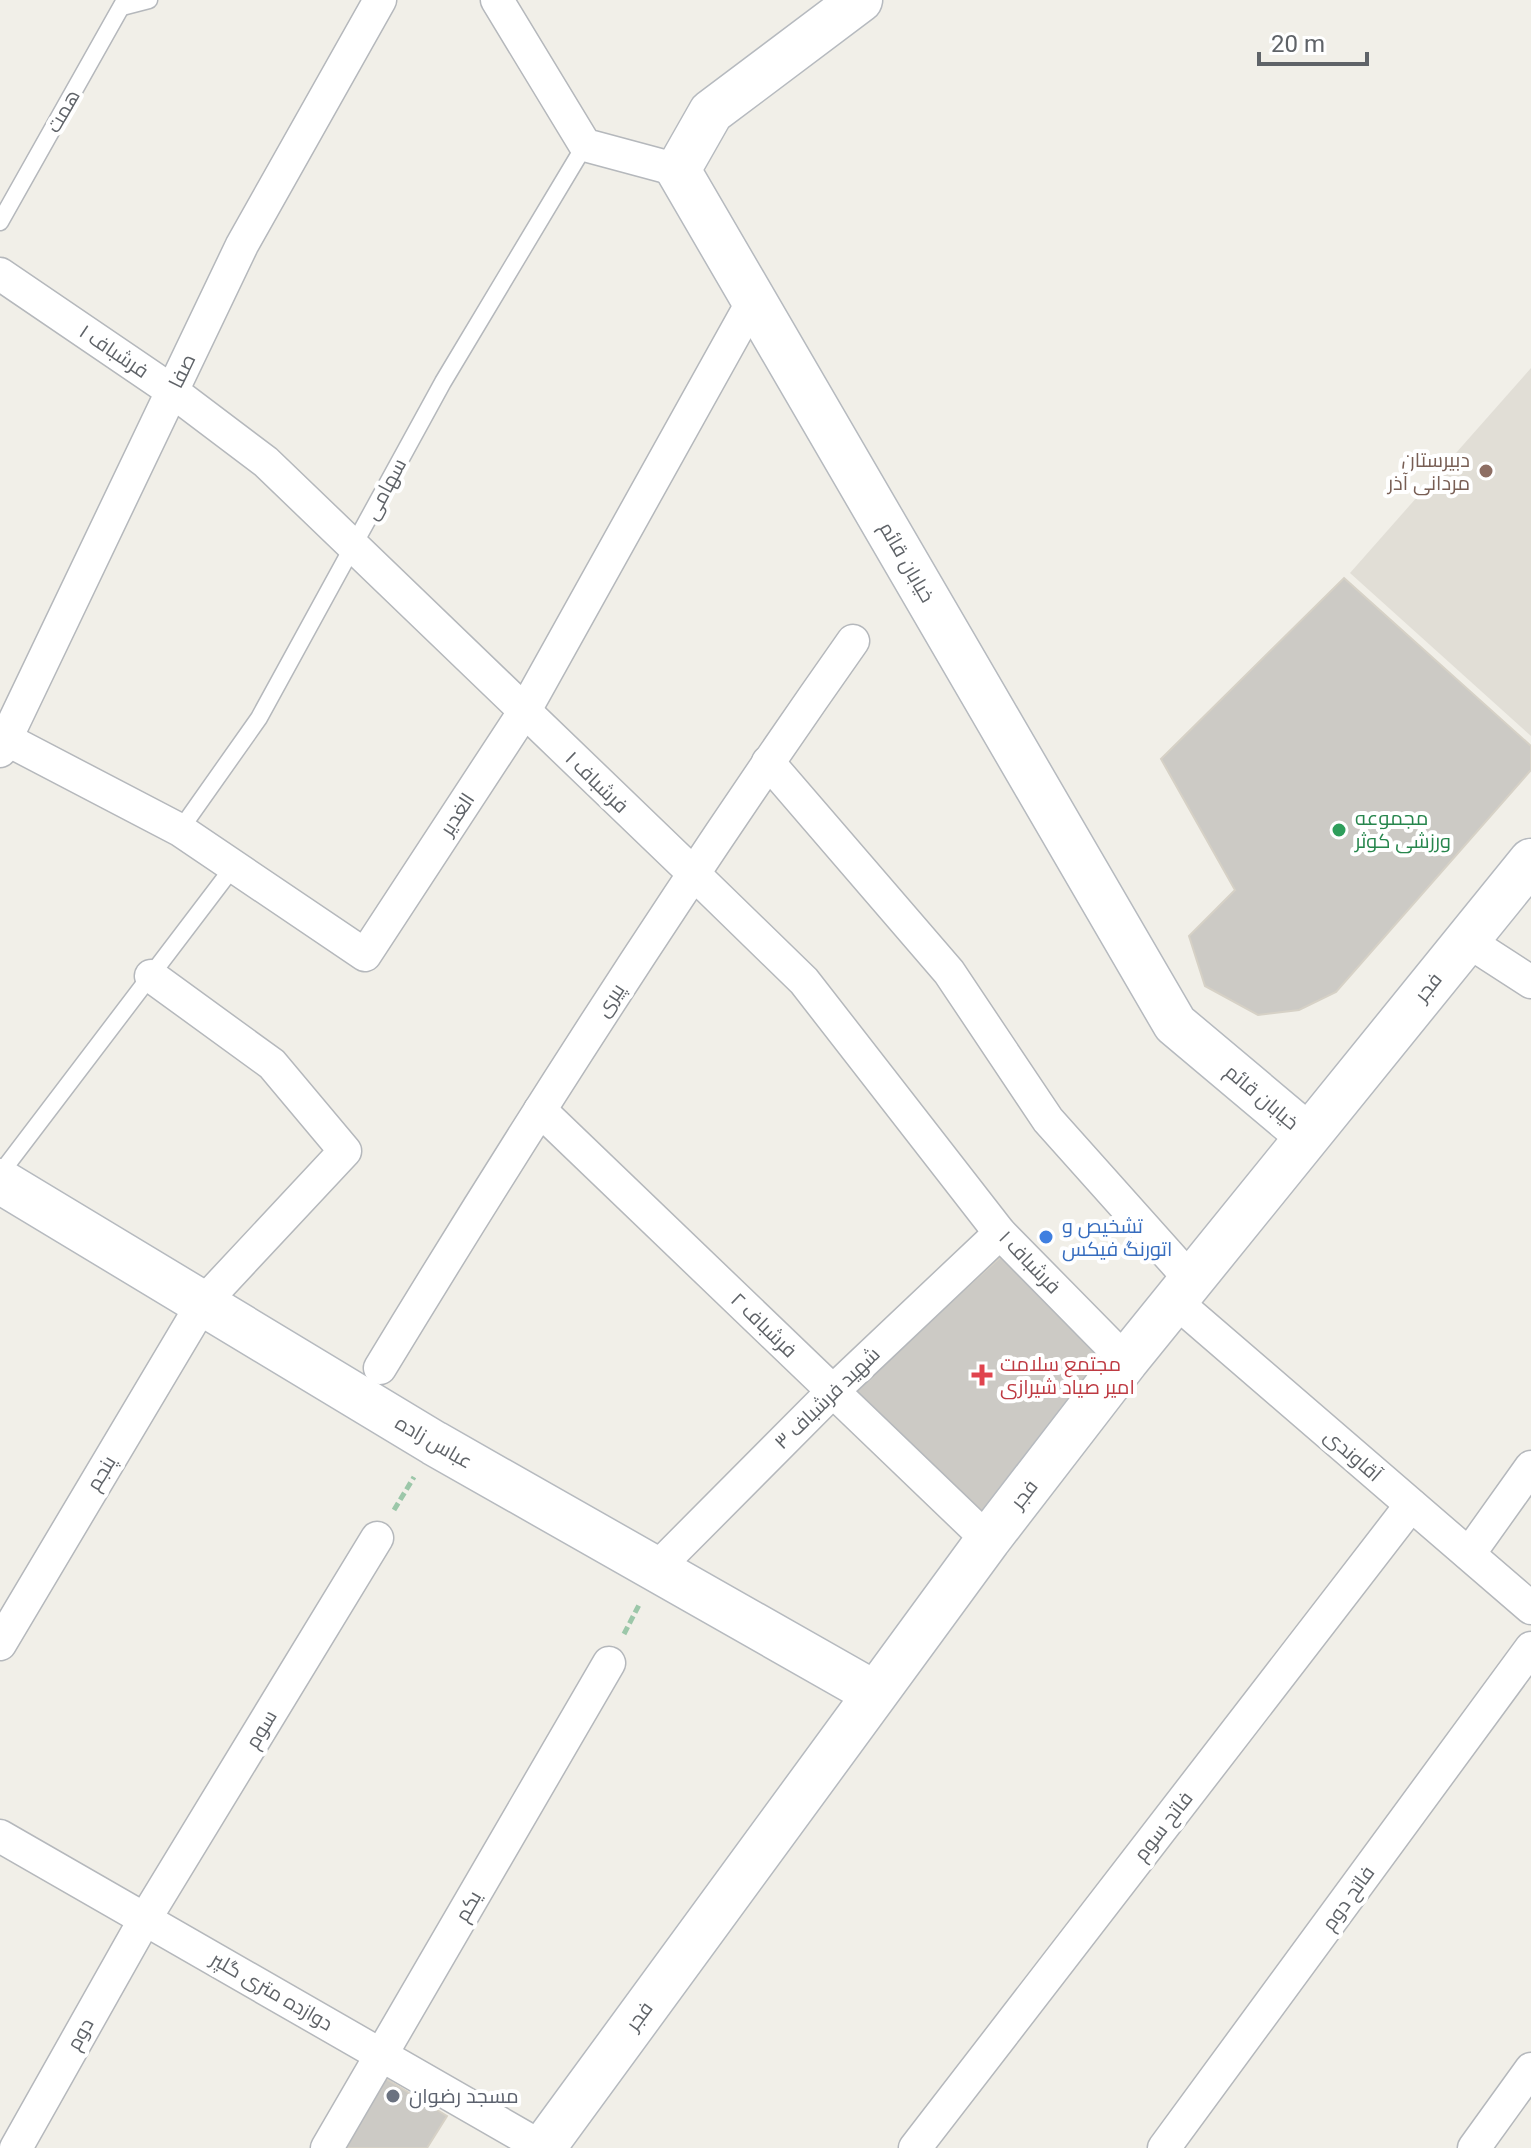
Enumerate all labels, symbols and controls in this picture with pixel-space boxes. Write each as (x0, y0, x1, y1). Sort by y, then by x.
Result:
scale bar (1259, 16, 1367, 66)
text: 20 m (1271, 30, 1325, 58)
street label: همت (41, 85, 85, 137)
street label: فرشباف ۱ (75, 319, 153, 383)
street label: صفا (164, 350, 200, 392)
place label: دبیرستان مردانی آذر (1387, 448, 1470, 496)
street label: سهامی (359, 454, 412, 524)
marker: دبیرستان مردانی آذر (1477, 462, 1495, 480)
street label: خیابان قائم (873, 517, 940, 608)
street label: فرشباف ۱ (561, 746, 633, 818)
street label: الغدیر (434, 788, 479, 841)
place label: مجموعه ورزشی کوثر (1354, 806, 1451, 854)
marker: مجموعه ورزشی کوثر (1330, 821, 1348, 839)
street label: فجر (1409, 968, 1447, 1007)
street label: پیری (590, 978, 631, 1022)
street label: خیابان قائم (1219, 1059, 1304, 1136)
place label: تشخیص و اتورنگ فیکس (1062, 1214, 1172, 1262)
street label: فرشباف ۱ (994, 1226, 1066, 1298)
marker: تشخیص و اتورنگ فیکس (1037, 1228, 1055, 1246)
street label: فرشباف ۲ (726, 1288, 802, 1362)
street label: شهید فرشباف ۳ (769, 1342, 885, 1455)
place label: مجتمع سلامت امیر صیاد شیرازی (1000, 1352, 1135, 1400)
marker: مجتمع سلامت امیر صیاد شیرازی (971, 1364, 993, 1386)
street label: عباس زاده (391, 1410, 477, 1474)
street label: آقاوندی (1319, 1424, 1387, 1488)
street label: پنجم (81, 1451, 123, 1496)
street label: فجر (1005, 1475, 1043, 1514)
street label: سوم (240, 1705, 283, 1754)
street label: فاتح سوم (1128, 1786, 1199, 1867)
street label: فاتح دوم (1317, 1861, 1381, 1936)
street label: یکم (450, 1886, 488, 1927)
street label: دوازده متری گلپر (205, 1946, 337, 2036)
street label: فجر (620, 1997, 658, 2036)
street label: دوم (61, 2014, 100, 2055)
place label: مسجد رضوان (409, 2084, 519, 2109)
marker: مسجد رضوان (384, 2087, 402, 2105)

